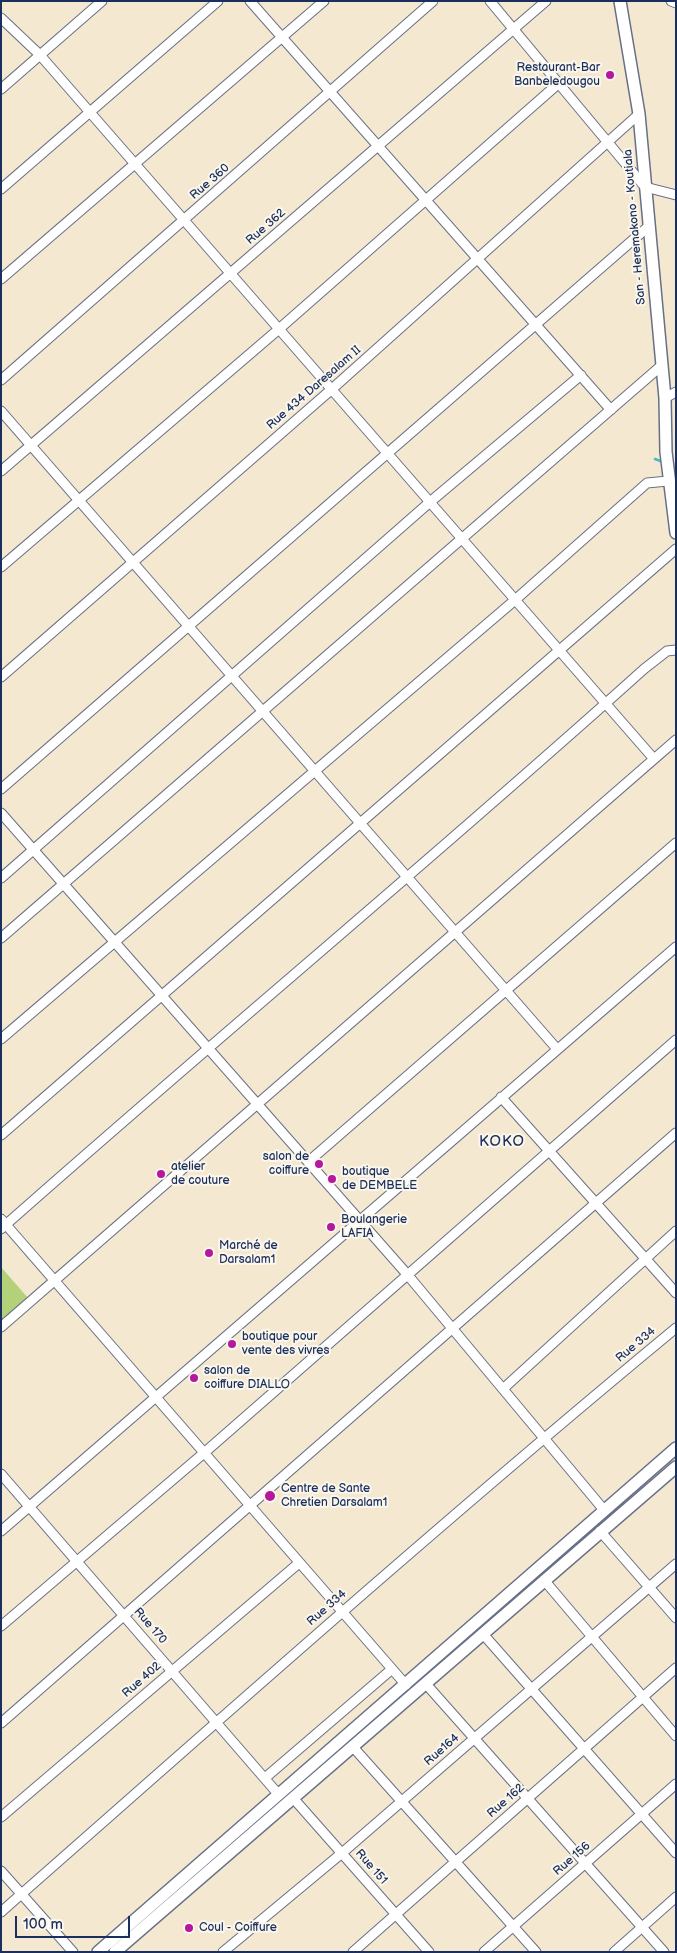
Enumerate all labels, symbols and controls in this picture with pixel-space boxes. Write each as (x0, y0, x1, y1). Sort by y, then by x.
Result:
place label: Restaurant-Bar Banbeledougou (514, 61, 600, 89)
marker: Restaurant-Bar Banbeledougou (604, 69, 616, 81)
street label: San - Heremakono - Koutiala (621, 149, 649, 305)
street label: Rue 360 (187, 161, 233, 203)
street label: Rue 362 (243, 206, 289, 248)
street label: Rue 434 Daresalam II (264, 343, 364, 433)
district label: KOKO (479, 1133, 525, 1151)
place label: salon de coiffure (263, 1150, 309, 1178)
marker: salon de coiffure (313, 1158, 325, 1170)
place label: atelier de couture (171, 1160, 230, 1188)
place label: boutique de DEMBELE (342, 1165, 417, 1193)
marker: atelier de couture (155, 1168, 167, 1180)
marker: boutique de DEMBELE (326, 1173, 338, 1185)
place label: Boulangerie LAFIA (341, 1213, 407, 1241)
marker: Boulangerie LAFIA (325, 1221, 337, 1233)
place label: Marché de Darsalam1 (219, 1239, 278, 1267)
marker: Marché de Darsalam1 (203, 1247, 215, 1259)
street label: Rue 334 (613, 1324, 659, 1366)
place label: boutique pour vente des vivres (242, 1330, 329, 1358)
marker: boutique pour vente des vivres (226, 1338, 238, 1350)
place label: salon de coiffure DIALLO (204, 1364, 290, 1392)
marker: salon de coiffure DIALLO (188, 1372, 200, 1384)
place label: Centre de Sante Chretien Darsalam1 (281, 1482, 387, 1510)
marker: Centre de Sante Chretien Darsalam1 (263, 1489, 277, 1503)
street label: Rue 334 (304, 1587, 350, 1629)
street label: Rue 170 (130, 1605, 170, 1647)
street label: Rue 402 (120, 1659, 164, 1701)
street label: Rue164 (422, 1731, 462, 1769)
street label: Rue 162 (484, 1781, 528, 1821)
street label: Rue 156 (551, 1839, 593, 1879)
street label: Rue 151 (352, 1847, 390, 1887)
scale bar (18, 1906, 132, 1938)
text: 100 m (23, 1915, 63, 1934)
place label: Coul - Coiffure (199, 1921, 277, 1935)
marker: Coul - Coiffure (183, 1922, 195, 1934)

